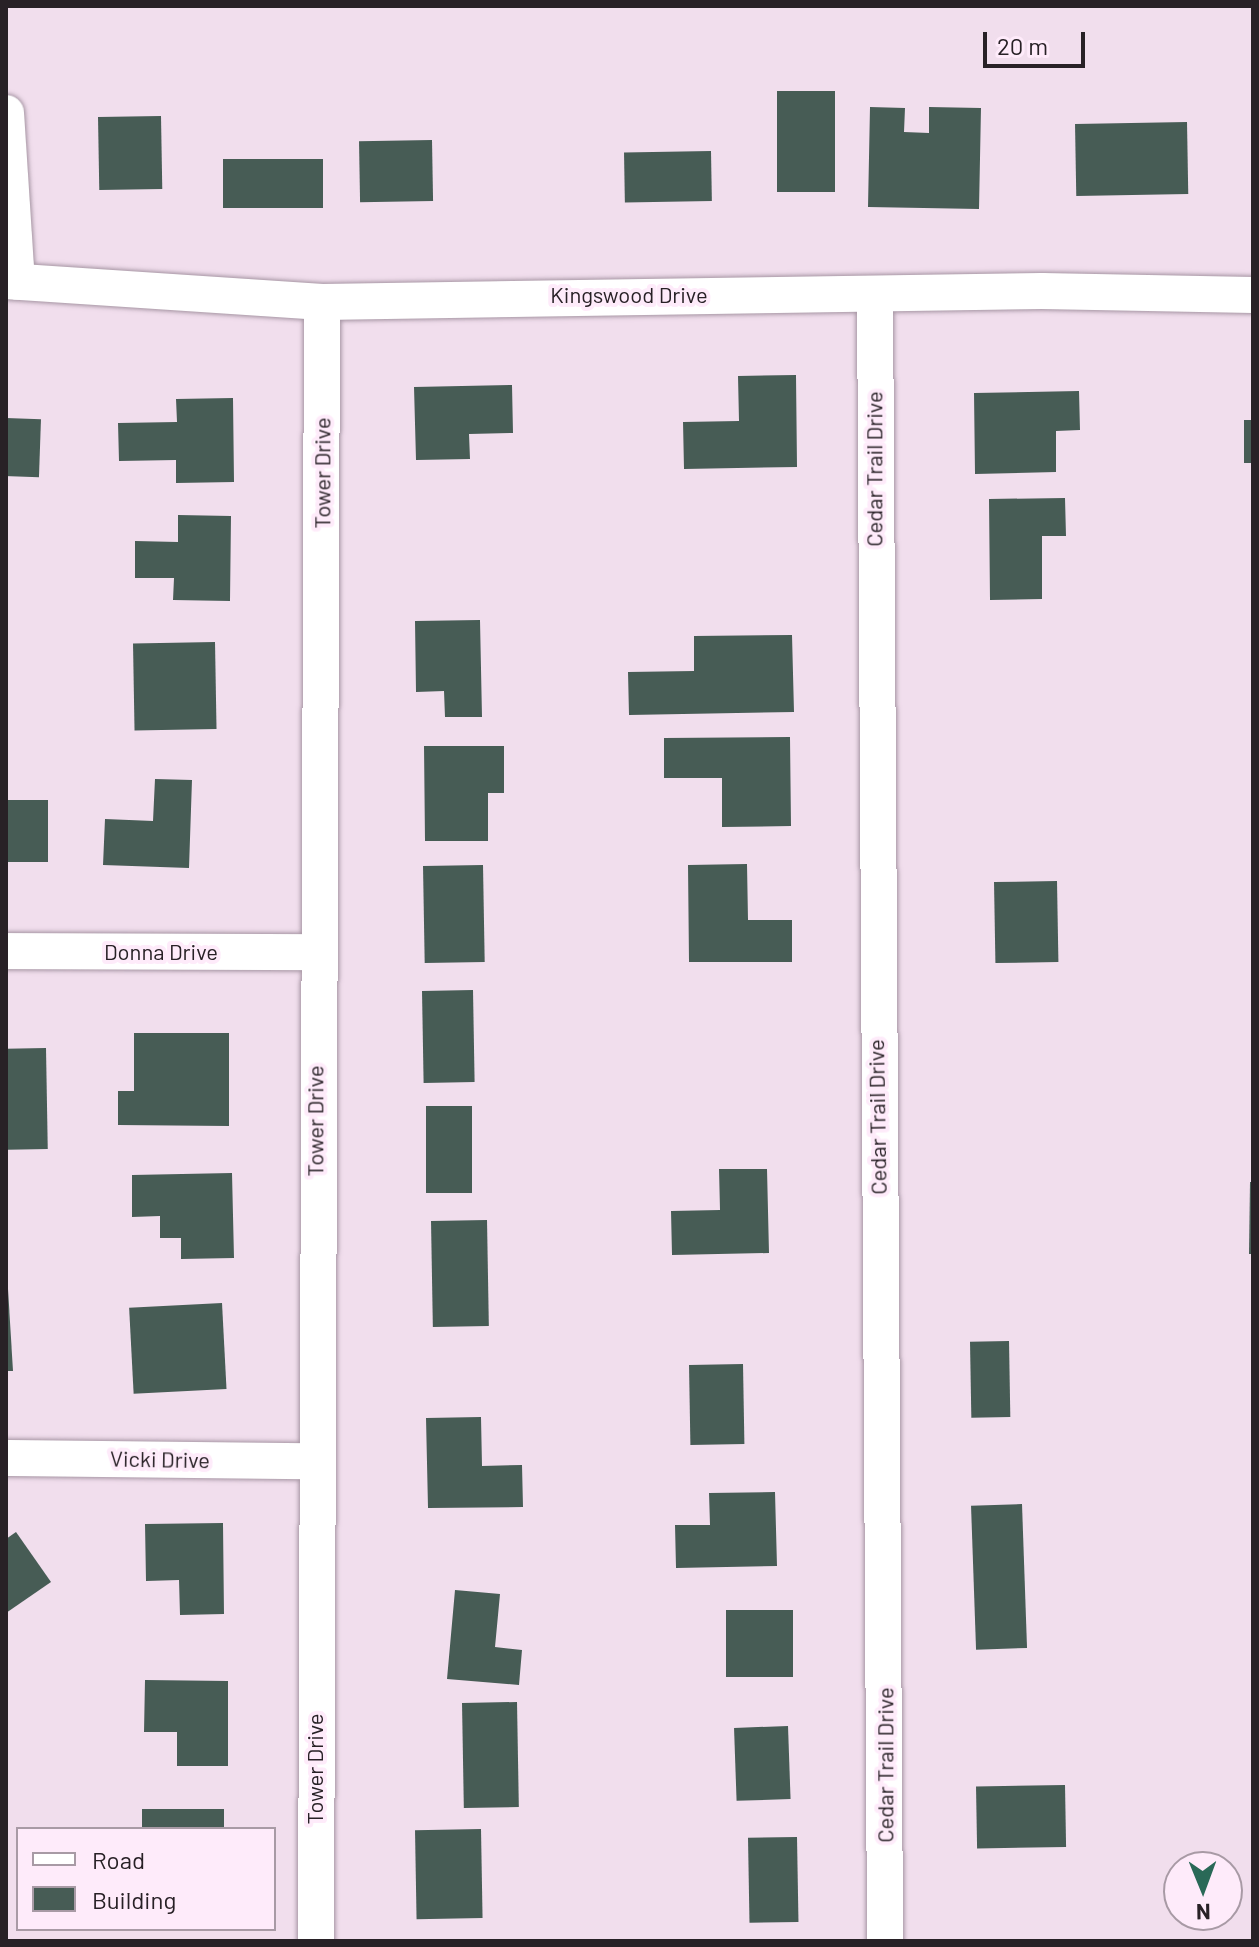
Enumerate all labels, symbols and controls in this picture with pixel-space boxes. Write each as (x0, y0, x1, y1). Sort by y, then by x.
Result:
scale bar (987, 16, 1089, 66)
text: 20 m (997, 31, 1048, 60)
street label: Kingswood Drive (550, 282, 708, 308)
street label: Cedar Trail Drive (861, 391, 887, 547)
street label: Tower Drive (309, 417, 335, 529)
street label: Donna Drive (104, 939, 218, 965)
street label: Cedar Trail Drive (862, 1039, 892, 1195)
street label: Tower Drive (302, 1065, 328, 1177)
street label: Vicki Drive (110, 1445, 210, 1473)
street label: Cedar Trail Drive (872, 1687, 898, 1843)
street label: Tower Drive (302, 1713, 328, 1825)
legend (16, 1827, 276, 1931)
text: Road (92, 1845, 145, 1874)
north arrow (1163, 1851, 1243, 1931)
text: Building (92, 1885, 176, 1914)
text: N (1196, 1900, 1211, 1926)

